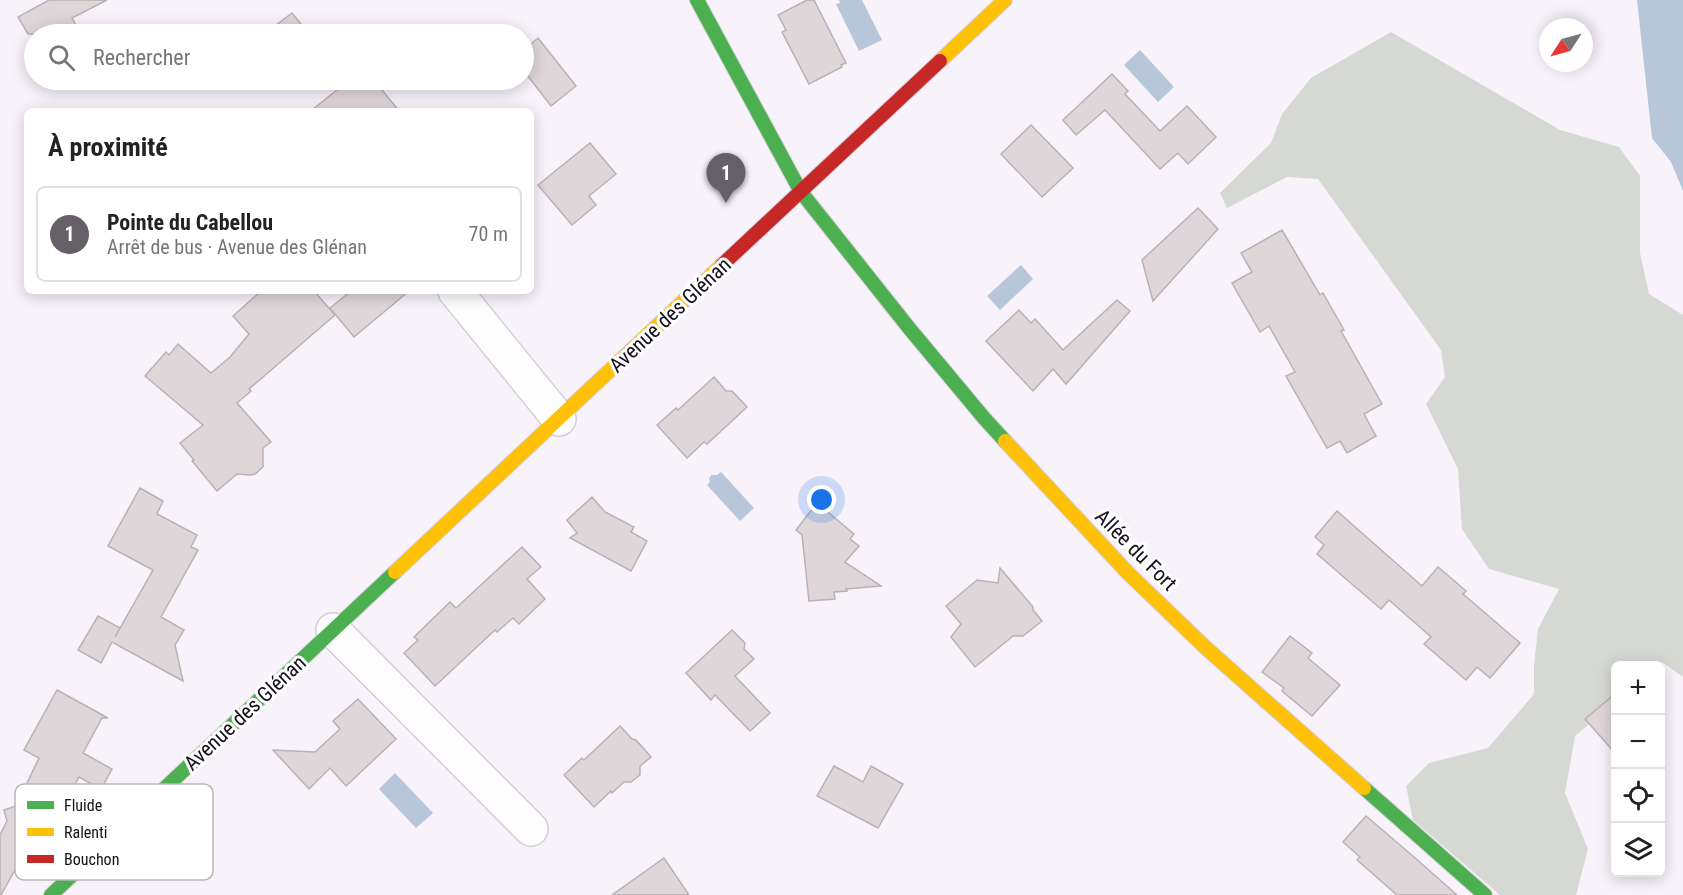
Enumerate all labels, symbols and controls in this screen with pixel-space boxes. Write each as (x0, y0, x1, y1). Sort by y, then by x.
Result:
north arrow (1539, 18, 1593, 72)
search box (24, 24, 534, 90)
icon: search (45, 41, 78, 74)
text: Rechercher (93, 45, 190, 70)
text: À proximité (48, 132, 168, 162)
pin: 1 (706, 154, 746, 203)
text: Pointe du Cabellou (107, 210, 273, 235)
text: 1 (64, 222, 75, 246)
text: 70 m (469, 222, 508, 246)
text: Arrêt de bus · Avenue des Glénan (107, 235, 367, 259)
street label: Avenue des Glénan (604, 253, 736, 377)
your location (807, 485, 836, 514)
street label: Allée du Fort (1090, 504, 1182, 596)
street label: Avenue des Glénan (179, 651, 311, 775)
map controls (1611, 661, 1665, 877)
button: + (1611, 661, 1665, 715)
button: − (1611, 715, 1665, 769)
button: locate (1611, 769, 1665, 823)
legend (15, 784, 213, 880)
text: Fluide (64, 796, 102, 815)
text: Ralenti (64, 823, 107, 842)
button: layers (1611, 823, 1665, 877)
text: Bouchon (64, 850, 119, 869)

